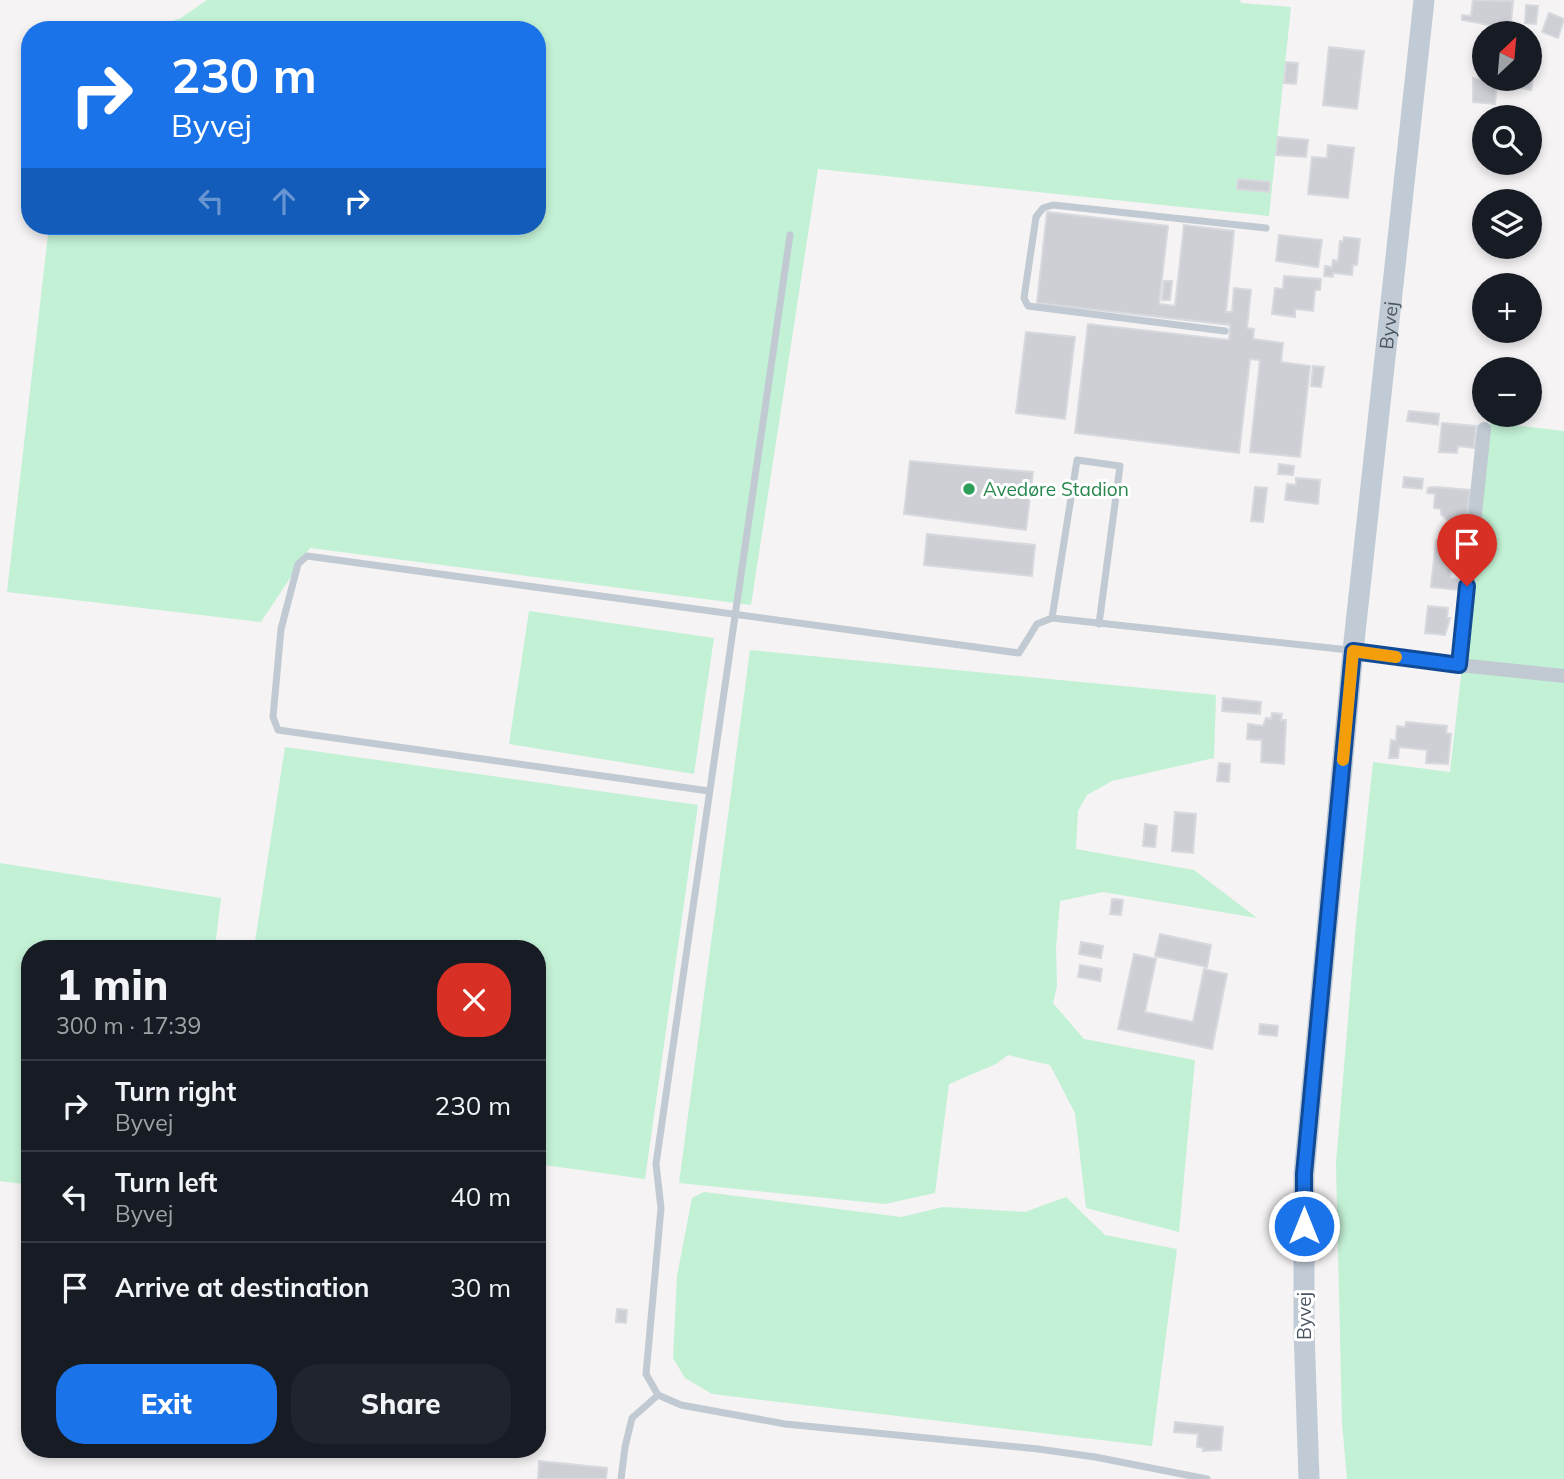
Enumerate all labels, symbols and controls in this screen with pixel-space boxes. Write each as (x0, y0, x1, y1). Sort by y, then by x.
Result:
north arrow (1472, 21, 1542, 91)
map controls (1472, 21, 1542, 427)
text: 230 m (171, 44, 317, 105)
icon: right (56, 49, 147, 140)
text: Byvej (171, 105, 252, 145)
button: search (1472, 105, 1542, 175)
icon: left (192, 182, 230, 220)
icon: ahead (265, 182, 303, 220)
icon: right (338, 182, 376, 220)
button: layers (1472, 189, 1542, 259)
button: + (1472, 273, 1542, 343)
street label: Byvej (1374, 300, 1403, 350)
button: − (1472, 357, 1542, 427)
place label: Avedøre Stadion (983, 477, 1129, 501)
marker: Avedøre Stadion (961, 481, 977, 497)
pin (1437, 514, 1497, 586)
icon: arrive (1448, 525, 1486, 563)
text: 1 min (56, 958, 169, 1011)
button: close (437, 963, 511, 1037)
text: 300 m · 17:39 (56, 1011, 201, 1040)
text: Turn right (115, 1075, 236, 1108)
icon: right (56, 1087, 94, 1125)
text: 230 m (435, 1089, 511, 1122)
text: Byvej (115, 1108, 173, 1137)
text: Turn left (115, 1166, 217, 1199)
icon: left (56, 1178, 94, 1216)
text: 40 m (450, 1180, 511, 1213)
position arrow (1267, 1189, 1341, 1263)
text: Byvej (115, 1199, 173, 1228)
icon: arrive (56, 1269, 94, 1307)
text: Arrive at destination (115, 1271, 370, 1304)
text: 30 m (450, 1271, 511, 1304)
street label: Byvej (1292, 1292, 1316, 1340)
button: Exit (56, 1364, 277, 1444)
button: Share (291, 1364, 511, 1444)

